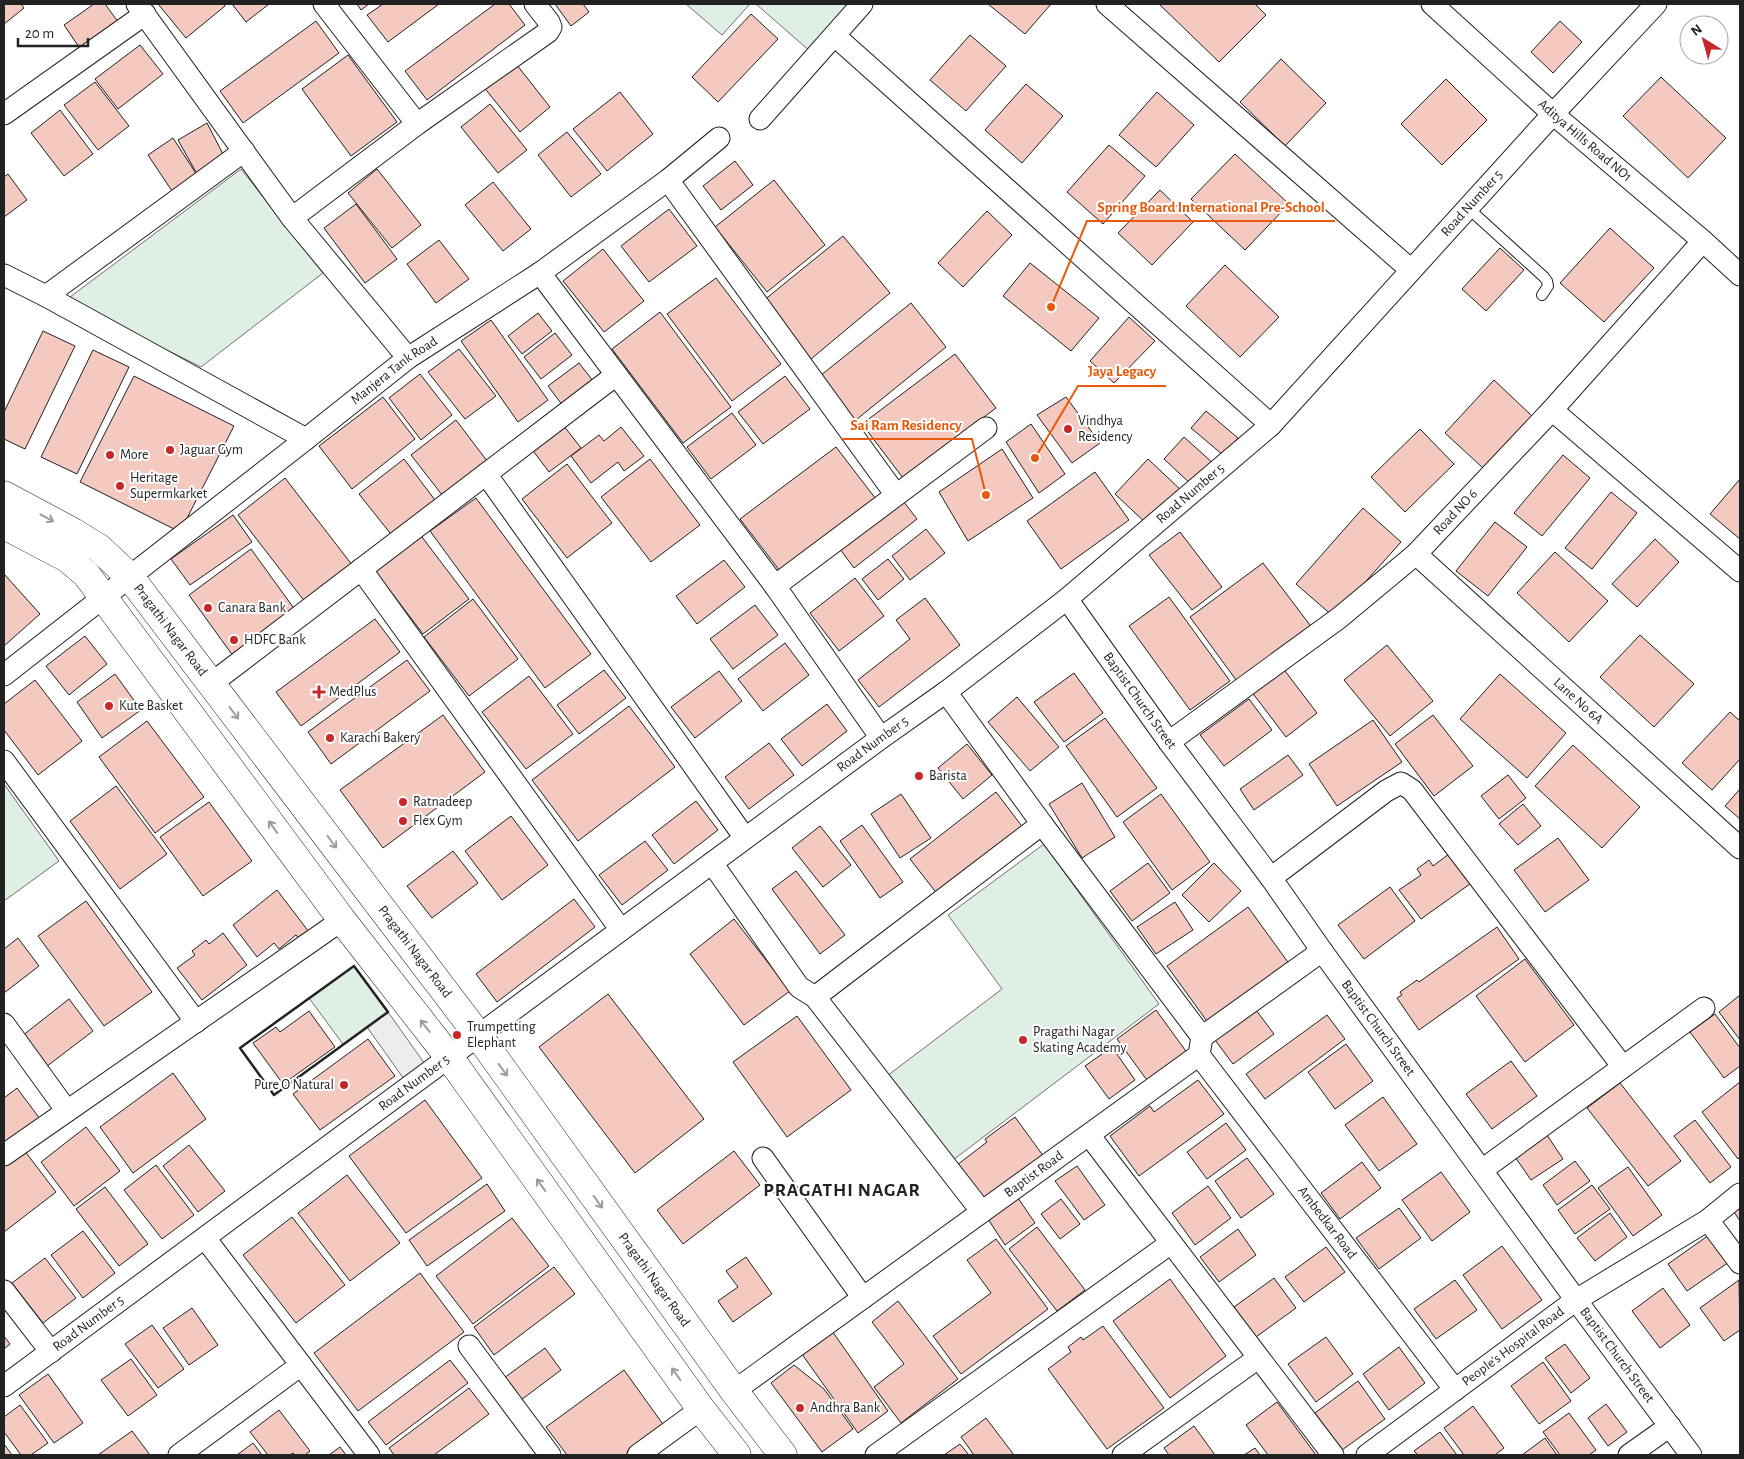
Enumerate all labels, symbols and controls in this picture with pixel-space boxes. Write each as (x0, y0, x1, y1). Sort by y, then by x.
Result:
scale bar (18, 15, 88, 47)
north arrow (1679, 15, 1729, 65)
text: N (1689, 22, 1705, 39)
text: 20 m (25, 26, 54, 41)
street label: Aditya Hills Road NO1 (1535, 97, 1634, 184)
street label: Road Number 5 (1439, 167, 1506, 239)
callout: Spring Board International Pre-School (1087, 191, 1335, 221)
text: Spring Board International Pre-School (1097, 200, 1325, 215)
street label: Manjera Tank Road (348, 334, 440, 407)
callout: Jaya Legacy (1078, 356, 1166, 386)
text: Jaya Legacy (1088, 364, 1156, 379)
callout: Sai Ram Residency (841, 409, 972, 439)
place label: Vindhya Residency (1078, 414, 1133, 444)
text: Sai Ram Residency (850, 418, 962, 433)
marker: Vindhya Residency (1062, 423, 1074, 435)
place label: Jaguar Gym (180, 443, 243, 457)
marker: Jaguar Gym (164, 444, 176, 456)
place label: More (120, 448, 148, 462)
marker: More (104, 449, 116, 461)
street label: Road Number 5 (1154, 461, 1227, 526)
place label: Heritage Supermkarket (130, 471, 208, 501)
marker: Heritage Supermkarket (114, 480, 126, 492)
street label: Road NO 6 (1431, 487, 1480, 538)
one-way arrow (39, 514, 54, 523)
street label: Pragathi Nagar Road (131, 581, 210, 679)
place label: Canara Bank (218, 601, 286, 615)
marker: Canara Bank (202, 602, 214, 614)
place label: HDFC Bank (244, 633, 306, 647)
marker: HDFC Bank (228, 634, 240, 646)
street label: Baptist Church Street (1100, 650, 1179, 752)
street label: Lane No 6A (1551, 675, 1606, 727)
place label: MedPlus (329, 685, 377, 699)
marker: MedPlus (313, 686, 325, 698)
place label: Kute Basket (119, 699, 183, 713)
marker: Kute Basket (103, 700, 115, 712)
one-way arrow (229, 706, 240, 719)
street label: Road Number 5 (835, 714, 911, 775)
place label: Karachi Bakery (340, 731, 420, 745)
marker: Karachi Bakery (324, 732, 336, 744)
place label: Barista (929, 769, 967, 783)
marker: Barista (913, 770, 925, 782)
place label: Ratnadeep (413, 795, 472, 809)
marker: Ratnadeep (397, 796, 409, 808)
place label: Flex Gym (413, 814, 463, 828)
marker: Flex Gym (397, 815, 409, 827)
one-way arrow (268, 820, 279, 834)
one-way arrow (327, 835, 338, 848)
street label: Pragathi Nagar Road (375, 903, 454, 1001)
street label: Baptist Church Street (1339, 977, 1418, 1079)
one-way arrow (419, 1019, 430, 1032)
place label: Trumpetting Elephant (467, 1020, 536, 1050)
place label: Pragathi Nagar Skating Academy (1033, 1025, 1126, 1055)
marker: Trumpetting Elephant (451, 1029, 463, 1041)
marker: Pragathi Nagar Skating Academy (1017, 1034, 1029, 1046)
street label: Road Number 5 (376, 1052, 452, 1114)
one-way arrow (498, 1063, 509, 1076)
place label: Pure O Natural (254, 1078, 334, 1092)
marker: Pure O Natural (338, 1079, 350, 1091)
street label: Baptist Road (1002, 1148, 1066, 1200)
one-way arrow (536, 1178, 546, 1192)
district label: PRAGATHI NAGAR (763, 1181, 921, 1200)
street label: Ambedkar Road (1295, 1184, 1359, 1262)
one-way arrow (593, 1195, 603, 1209)
street label: Pragathi Nagar Road (616, 1230, 692, 1329)
street label: Road Number 5 (50, 1293, 127, 1354)
street label: People's Hospital Road (1460, 1304, 1567, 1389)
street label: Baptist Church Street (1577, 1305, 1657, 1406)
one-way arrow (671, 1368, 681, 1382)
place label: Andhra Bank (810, 1401, 881, 1415)
marker: Andhra Bank (794, 1402, 806, 1414)

